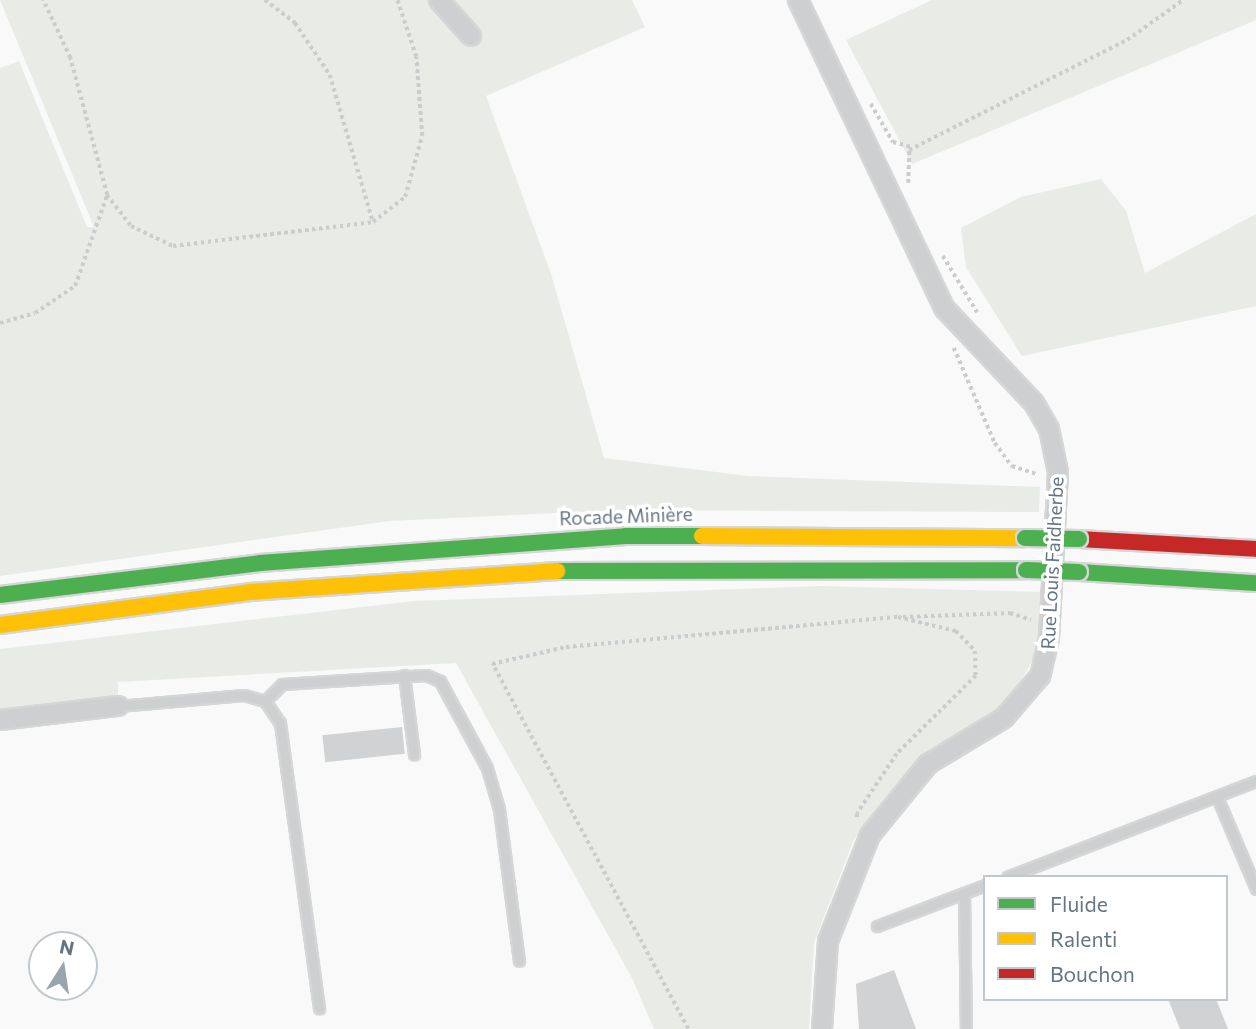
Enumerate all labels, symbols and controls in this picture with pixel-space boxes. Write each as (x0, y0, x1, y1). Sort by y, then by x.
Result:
street label: Rue Louis Faidherbe (1036, 476, 1068, 650)
street label: Rocade Minière (559, 502, 693, 530)
legend (983, 875, 1228, 1001)
text: Fluide (1050, 891, 1108, 916)
text: Ralenti (1050, 926, 1117, 951)
north arrow (28, 931, 98, 1001)
text: N (58, 934, 76, 960)
text: Bouchon (1050, 961, 1135, 986)

